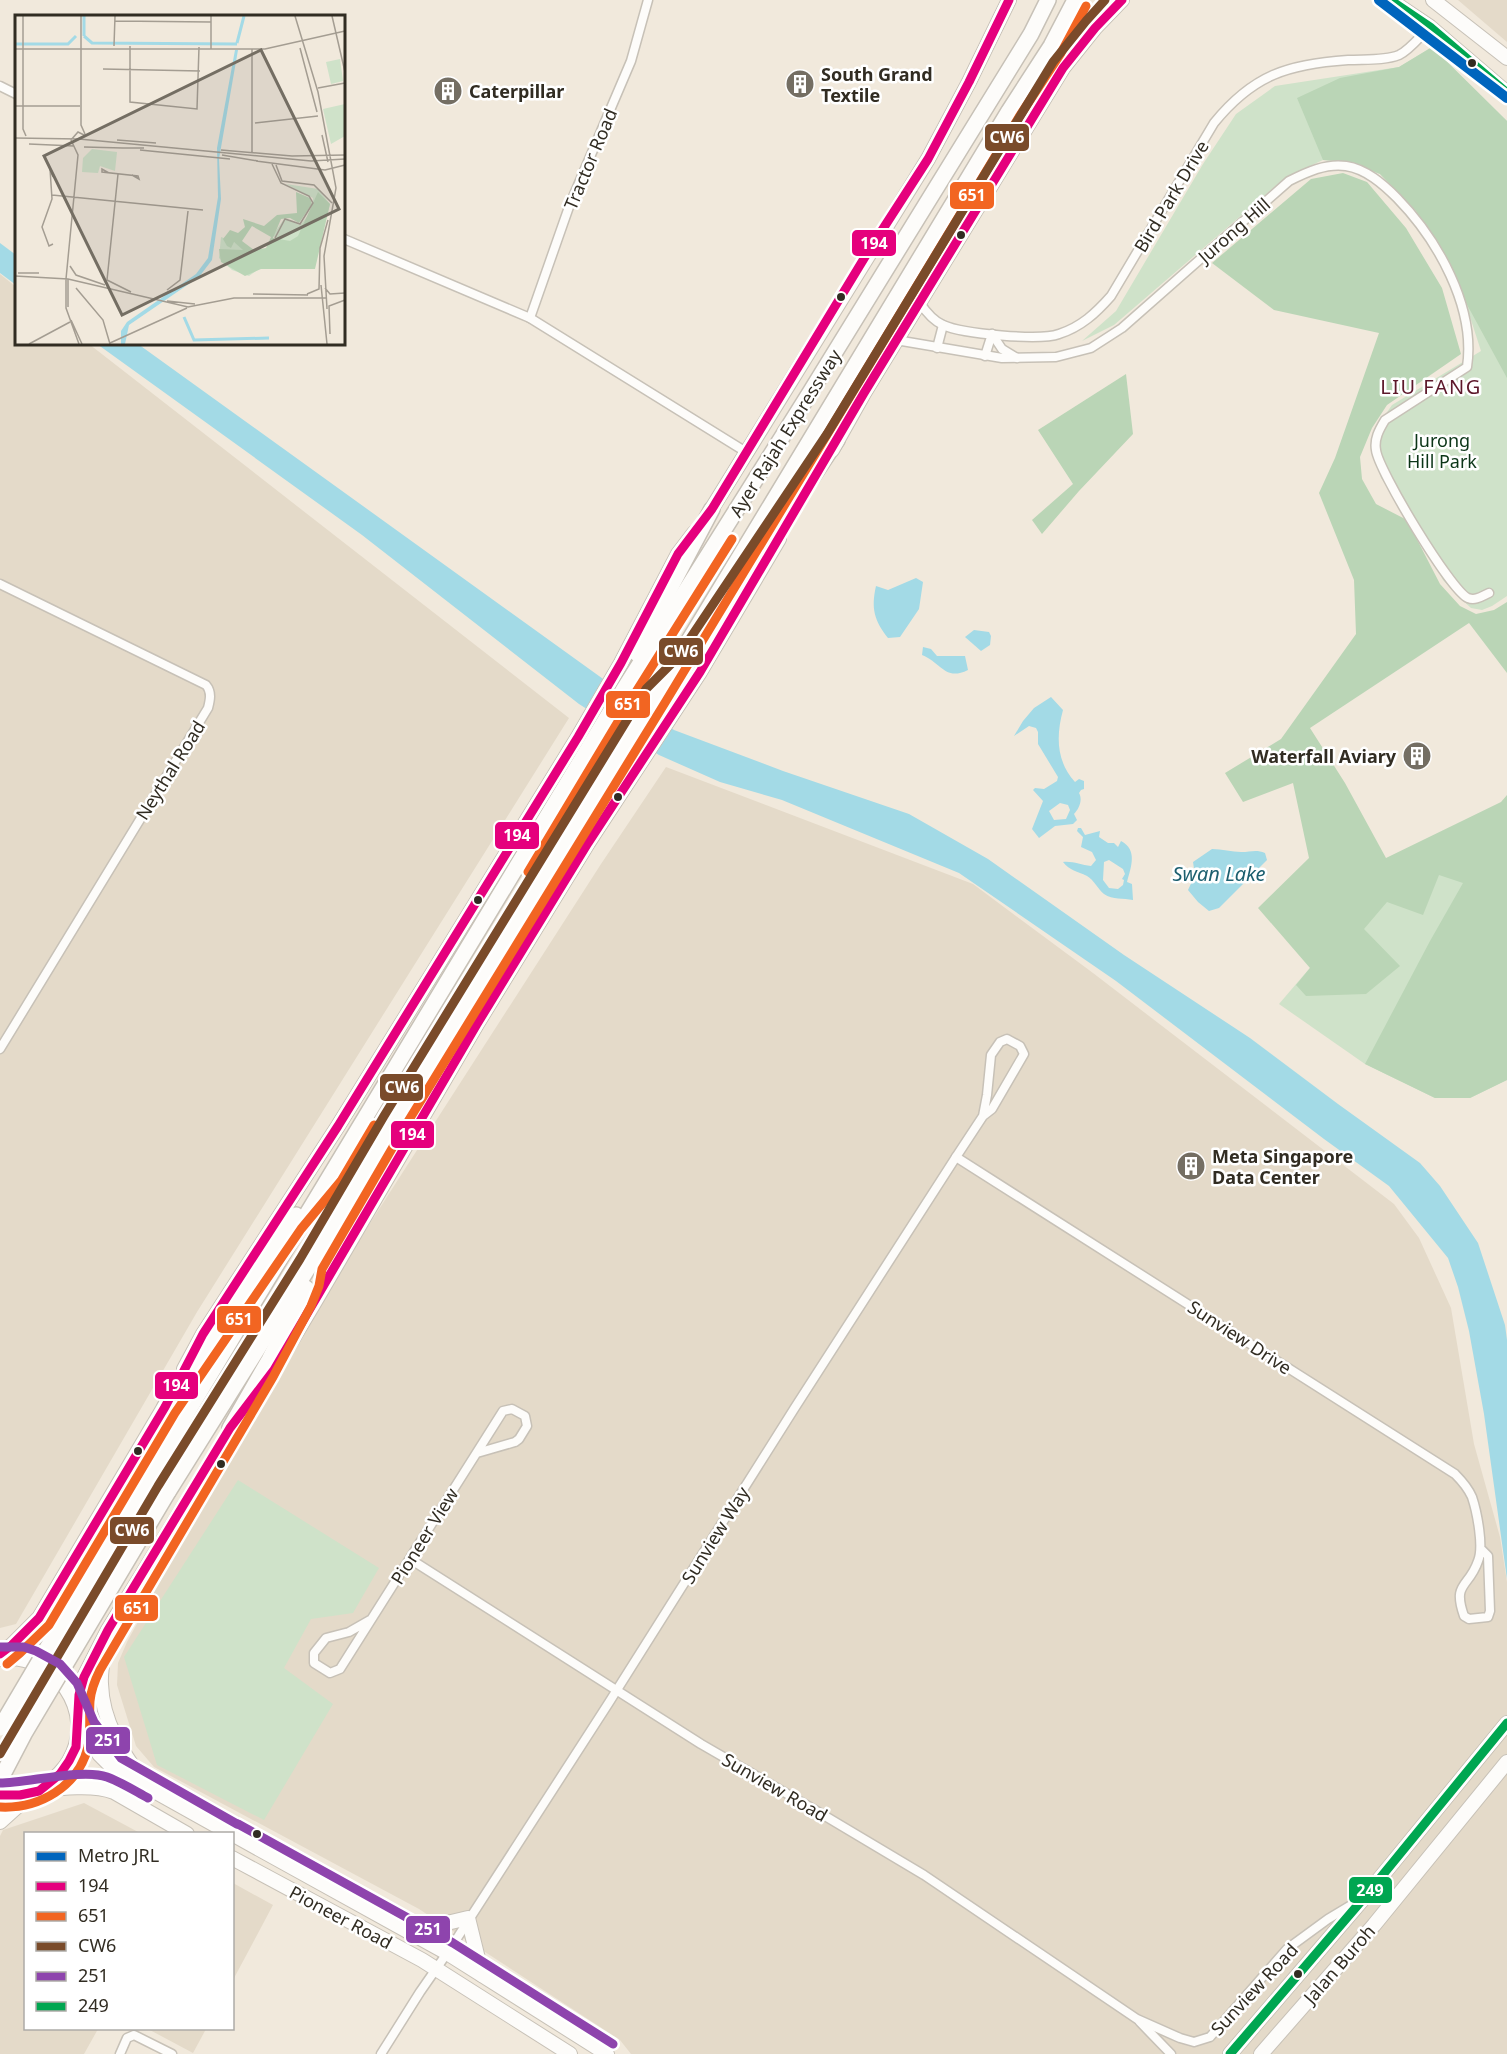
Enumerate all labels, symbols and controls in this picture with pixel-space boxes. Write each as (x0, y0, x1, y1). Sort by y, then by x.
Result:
inset map (15, 15, 345, 345)
unlabelled marker (1466, 57, 1478, 69)
place label: South Grand Textile (821, 62, 933, 107)
building icon: South Grand Textile (784, 68, 816, 100)
building icon: Caterpillar (432, 75, 464, 107)
place label: Caterpillar (469, 79, 564, 103)
street label: Tractor Road (558, 105, 622, 213)
line badge: CW6 (984, 123, 1030, 152)
text: CW6 (990, 126, 1024, 148)
street label: Bird Park Drive (1128, 136, 1214, 256)
line badge: 651 (949, 181, 995, 210)
text: 651 (958, 184, 986, 206)
street label: Jurong Hill (1191, 192, 1275, 269)
line badge: 194 (851, 229, 897, 257)
unlabelled marker (955, 229, 967, 241)
text: 194 (860, 232, 888, 254)
unlabelled marker (835, 291, 847, 303)
street label: Ayer Rajah Expressway (724, 344, 847, 521)
district label: LIU FANG (1380, 373, 1482, 400)
park label: Jurong Hill Park (1407, 428, 1477, 473)
line badge: CW6 (658, 637, 704, 666)
text: CW6 (664, 640, 698, 662)
line badge: 651 (605, 690, 651, 719)
text: 651 (614, 693, 642, 715)
street label: Neythal Road (130, 716, 210, 824)
building icon: Waterfall Aviary (1401, 740, 1433, 772)
place label: Waterfall Aviary (1251, 744, 1397, 768)
unlabelled marker (612, 791, 624, 803)
line badge: 194 (494, 821, 540, 850)
text: 194 (503, 824, 531, 846)
water label: Swan Lake (1172, 860, 1266, 887)
unlabelled marker (472, 894, 484, 906)
line badge: CW6 (379, 1073, 424, 1102)
text: CW6 (385, 1076, 419, 1098)
line badge: 194 (390, 1120, 435, 1149)
text: 194 (398, 1123, 426, 1145)
place label: Meta Singapore Data Center (1212, 1144, 1353, 1189)
building icon: Meta Singapore Data Center (1175, 1150, 1207, 1182)
street label: Sunview Drive (1184, 1295, 1296, 1379)
line badge: 651 (216, 1305, 262, 1334)
text: 651 (225, 1308, 253, 1330)
line badge: 194 (154, 1371, 199, 1400)
text: 194 (162, 1374, 190, 1396)
unlabelled marker (132, 1445, 144, 1457)
unlabelled marker (215, 1458, 227, 1470)
street label: Sunview Way (676, 1481, 755, 1588)
street label: Pioneer View (385, 1483, 463, 1589)
line badge: CW6 (109, 1516, 155, 1545)
text: CW6 (115, 1519, 149, 1541)
line badge: 651 (114, 1594, 159, 1622)
text: 651 (123, 1597, 151, 1619)
line badge: 251 (85, 1726, 131, 1755)
text: 251 (94, 1729, 122, 1751)
street label: Sunview Road (718, 1747, 832, 1827)
unlabelled marker (251, 1828, 263, 1840)
legend (24, 1832, 234, 2030)
text: Metro JRL (78, 1843, 159, 1867)
text: 194 (78, 1873, 109, 1897)
line badge: 249 (1348, 1876, 1393, 1904)
text: 249 (1356, 1879, 1384, 1901)
street label: Pioneer Road (285, 1880, 397, 1954)
text: 651 (78, 1903, 109, 1927)
line badge: 251 (405, 1915, 451, 1944)
text: 251 (414, 1918, 442, 1940)
street label: Jalan Buroh (1297, 1919, 1380, 2010)
text: CW6 (78, 1933, 116, 1957)
street label: Sunview Road (1205, 1938, 1303, 2040)
text: 251 (78, 1963, 109, 1987)
unlabelled marker (1292, 1968, 1304, 1980)
text: 249 (78, 1993, 109, 2017)

